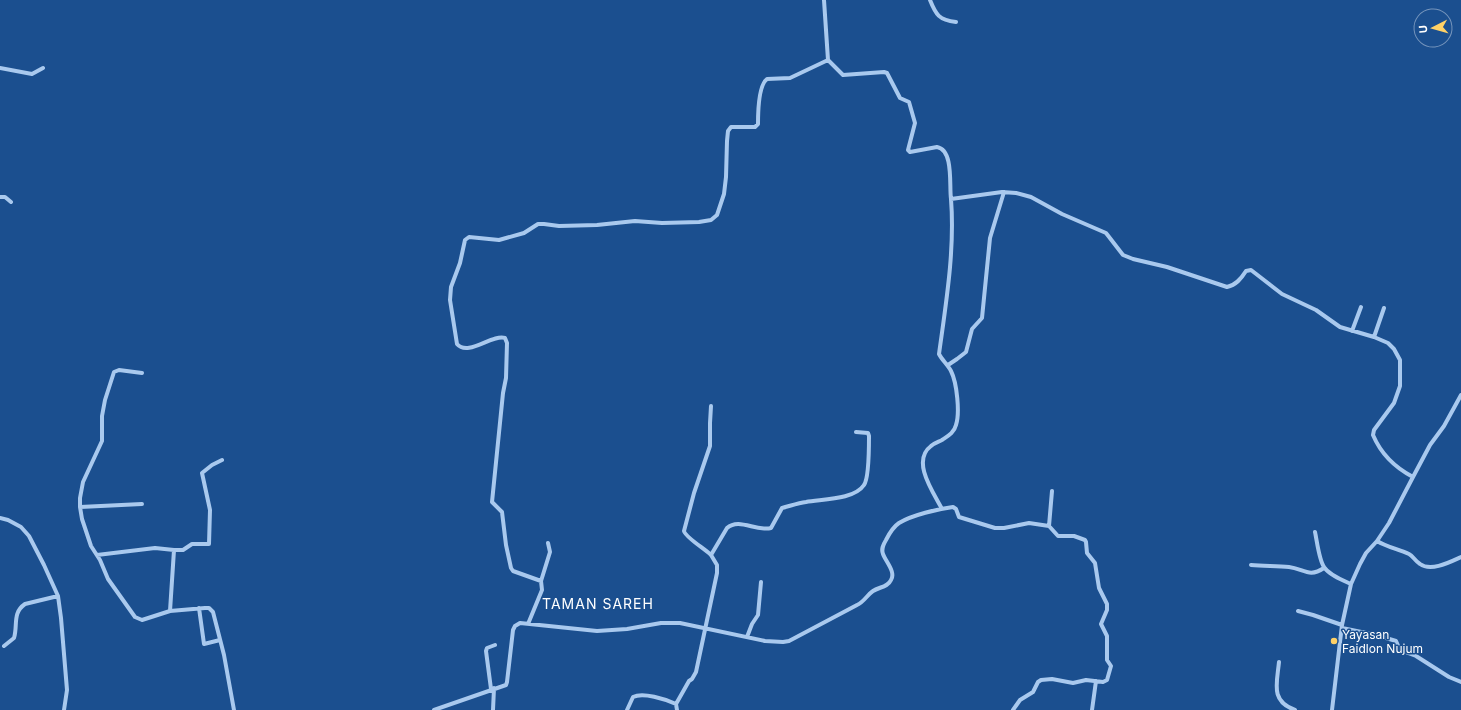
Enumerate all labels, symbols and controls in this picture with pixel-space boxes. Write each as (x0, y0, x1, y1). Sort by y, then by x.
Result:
north arrow (1413, 8, 1453, 48)
text: U (1416, 24, 1430, 34)
district label: TAMAN SAREH (542, 595, 654, 612)
place label: Yayasan Faidlon Nujum (1342, 627, 1423, 656)
marker: Yayasan Faidlon Nujum (1329, 636, 1339, 646)

